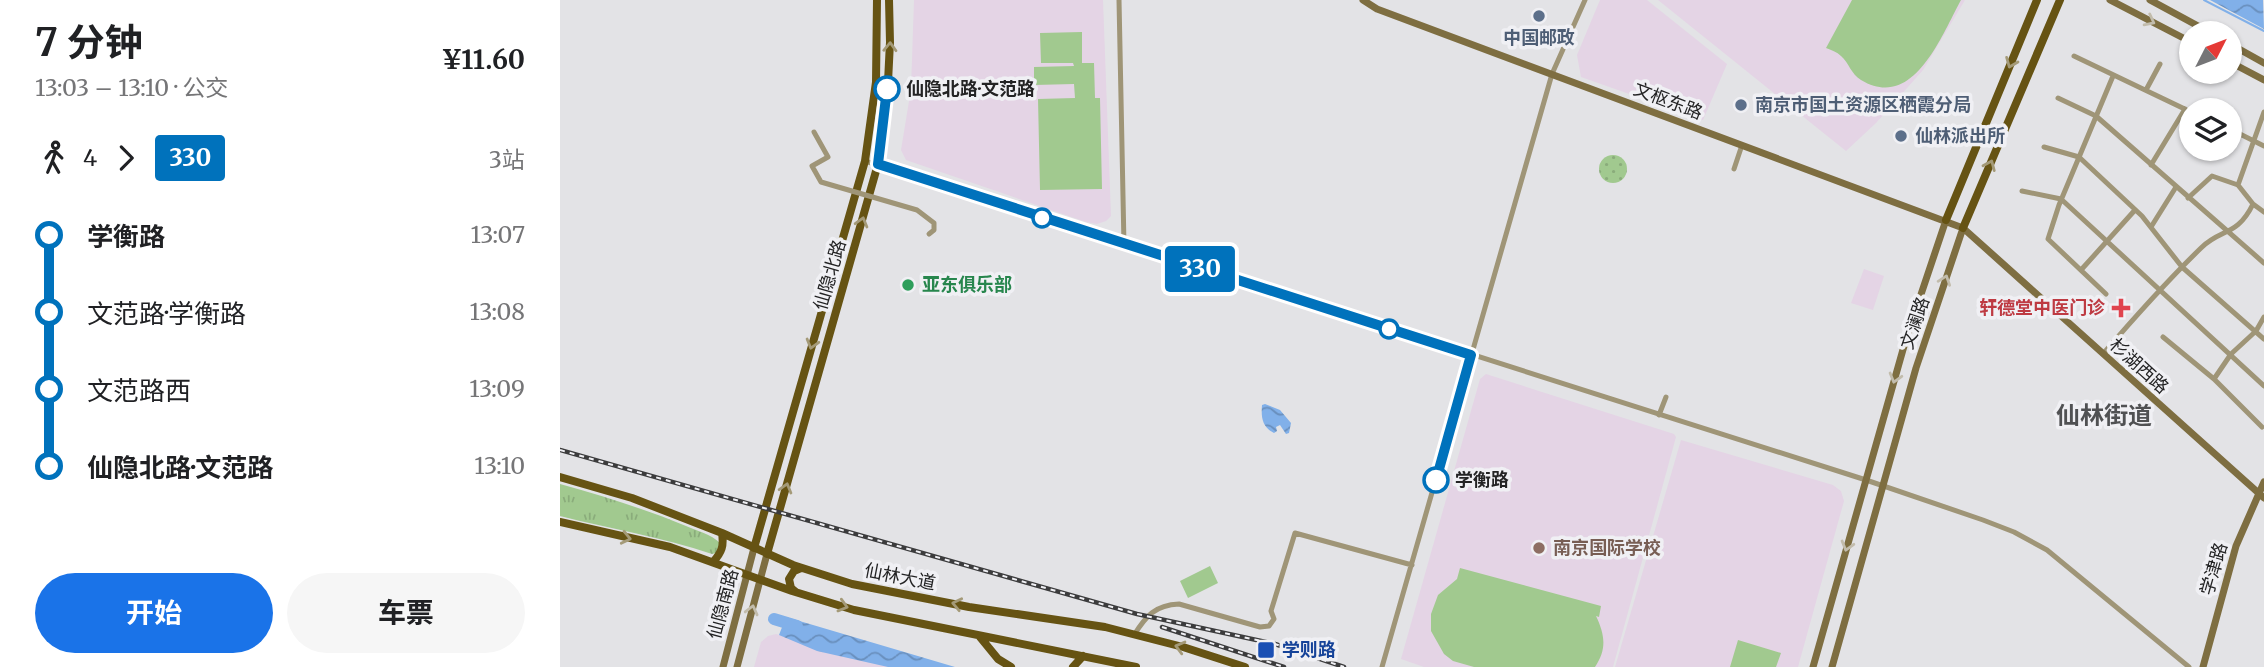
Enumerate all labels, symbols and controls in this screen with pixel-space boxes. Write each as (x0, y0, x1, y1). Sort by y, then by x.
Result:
marker: 中国邮政 (1531, 8, 1547, 24)
one-way arrow (2143, 13, 2155, 26)
text: 7 分钟 (35, 19, 143, 66)
north arrow (2179, 21, 2242, 84)
map controls (2179, 21, 2242, 161)
place label: 中国邮政 (1503, 26, 1575, 49)
one-way arrow (882, 41, 897, 52)
text: ¥11.60 (442, 43, 525, 76)
one-way arrow (2005, 56, 2019, 68)
text: 13:03 – 13:10 · 公交 (35, 73, 229, 102)
marker: 仙隐北路·文范路 (874, 76, 900, 102)
place label: 仙隐北路·文范路 (906, 77, 1035, 100)
street label: 文枢东路 (1630, 77, 1706, 124)
place label: 南京市国土资源区栖霞分局 (1755, 93, 1971, 116)
marker: 南京市国土资源区栖霞分局 (1733, 97, 1749, 113)
button: layers (2179, 98, 2242, 161)
place label: 仙林派出所 (1915, 124, 2005, 147)
marker: 仙林派出所 (1893, 128, 1909, 144)
icon: walk (35, 139, 73, 177)
icon: forward (107, 139, 145, 177)
text: 330 (169, 142, 211, 173)
text: 4 (83, 143, 97, 172)
text: 3站 (489, 145, 525, 174)
one-way arrow (1982, 160, 1996, 172)
unlabelled marker (1032, 208, 1052, 228)
one-way arrow (853, 216, 868, 228)
text: 学衡路 (87, 220, 165, 253)
text: 13:07 (470, 220, 525, 249)
street label: 仙隐北路 (809, 237, 850, 313)
line badge: 330 (1160, 246, 1240, 292)
text: 330 (1179, 253, 1221, 284)
place label: 亚东俱乐部 (922, 273, 1012, 296)
one-way arrow (1937, 275, 1951, 287)
marker: 亚东俱乐部 (900, 277, 916, 293)
street label: 文澜路 (1895, 294, 1934, 352)
place label: 轩德堂中医门诊 (1979, 296, 2105, 319)
text: 文范路·学衡路 (87, 297, 246, 330)
text: 13:08 (469, 297, 525, 326)
marker: 轩德堂中医门诊 (2111, 298, 2131, 318)
unlabelled marker (1379, 319, 1399, 339)
street label: 杉湖西路 (2105, 333, 2174, 398)
one-way arrow (806, 338, 821, 350)
one-way arrow (1888, 372, 1903, 384)
text: 文范路西 (87, 374, 191, 407)
text: 13:09 (469, 374, 525, 403)
district label: 仙林街道 (2056, 400, 2152, 431)
text: 仙隐北路·文范路 (87, 451, 273, 484)
text: 13:10 (474, 451, 525, 480)
marker: 学衡路 (1423, 467, 1449, 493)
place label: 学衡路 (1455, 468, 1509, 491)
one-way arrow (778, 482, 792, 494)
one-way arrow (620, 530, 632, 544)
place label: 南京国际学校 (1553, 536, 1661, 559)
marker: 南京国际学校 (1531, 540, 1547, 556)
one-way arrow (1841, 540, 1856, 552)
street label: 学津路 (2195, 540, 2232, 598)
street label: 仙林大道 (863, 558, 938, 595)
street label: 仙隐南路 (702, 566, 743, 642)
button: 开始 (35, 573, 273, 653)
button: 车票 (287, 573, 525, 653)
one-way arrow (837, 598, 849, 613)
one-way arrow (951, 598, 963, 613)
one-way arrow (744, 604, 758, 616)
place label: 学则路 (1282, 638, 1336, 661)
one-way arrow (1174, 640, 1186, 655)
marker: 学则路 (1256, 640, 1276, 660)

